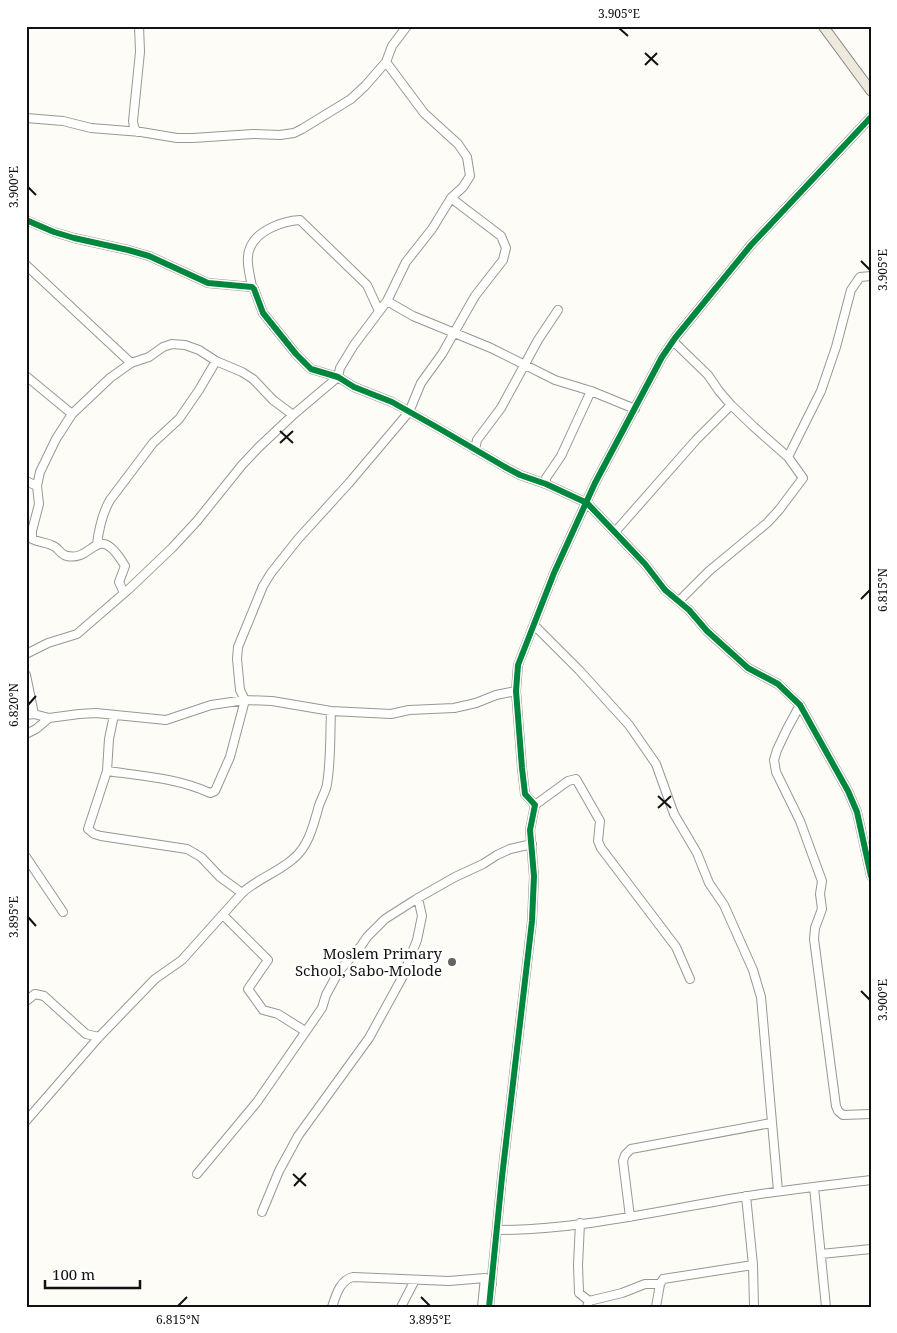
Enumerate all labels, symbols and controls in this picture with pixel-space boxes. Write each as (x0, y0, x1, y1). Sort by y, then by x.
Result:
text: 3.905°E (598, 5, 640, 22)
text: 3.900°E (5, 166, 22, 208)
text: 3.905°E (874, 249, 891, 291)
text: 6.815°N (874, 568, 891, 612)
text: 6.820°N (5, 683, 22, 727)
text: 3.895°E (5, 896, 22, 938)
place label: Moslem Primary School, Sabo-Molode (295, 943, 443, 980)
marker: Moslem Primary School, Sabo-Molode (446, 956, 458, 968)
text: 3.900°E (874, 979, 891, 1021)
scale bar (45, 1258, 140, 1290)
text: 100 m (52, 1264, 95, 1284)
text: 6.815°N (156, 1311, 200, 1328)
text: 3.895°E (409, 1311, 451, 1328)

